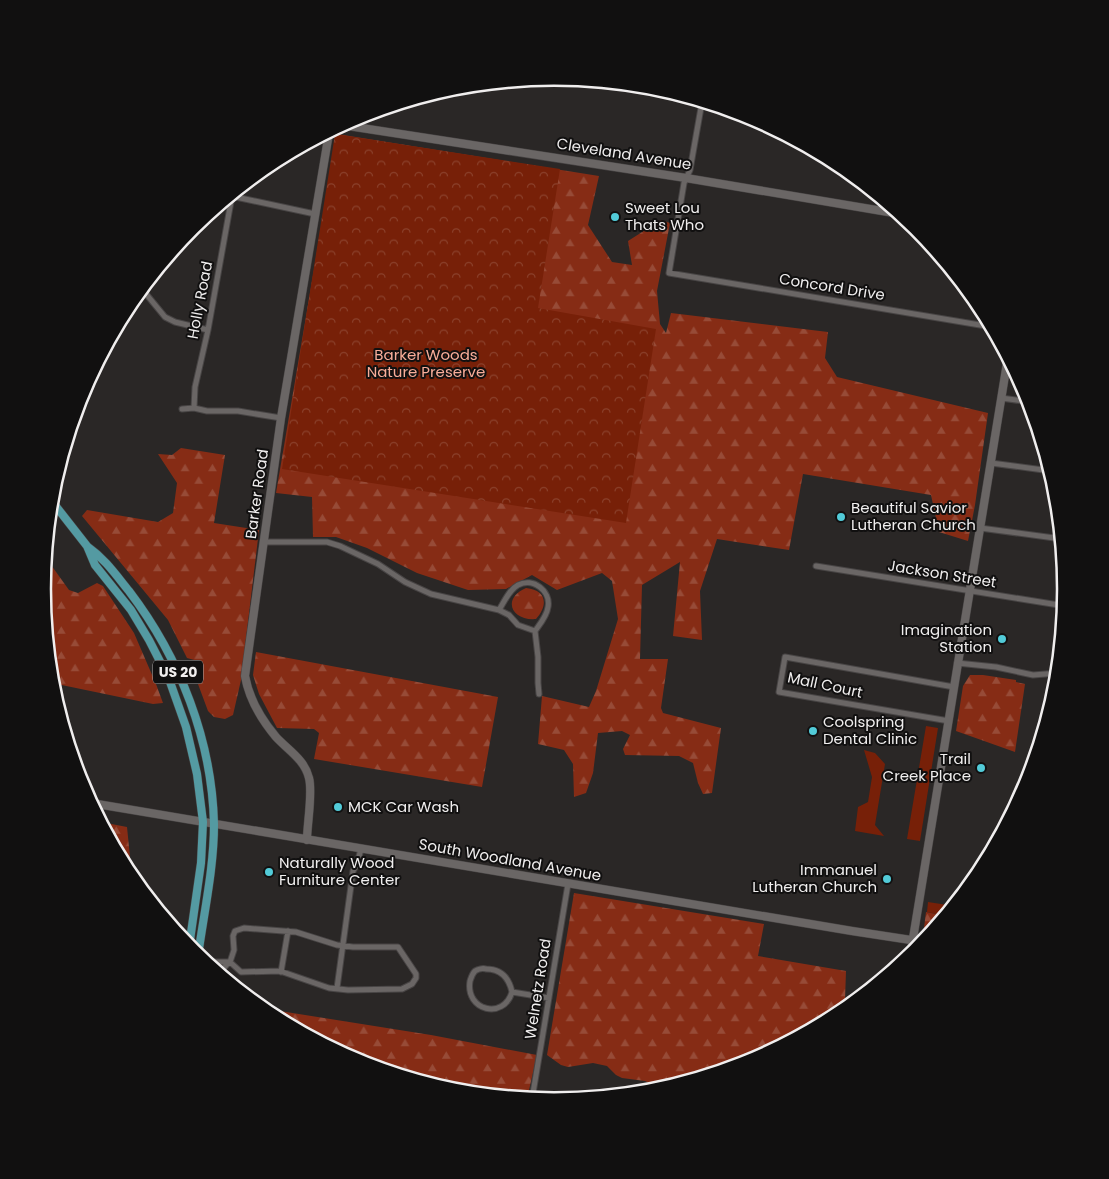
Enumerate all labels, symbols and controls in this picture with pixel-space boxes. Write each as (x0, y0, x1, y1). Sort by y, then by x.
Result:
street label: Cleveland Avenue (555, 132, 693, 175)
place label: Sweet Lou Thats Who (625, 197, 704, 235)
marker: Sweet Lou Thats Who (609, 211, 621, 223)
street label: Holly Road (182, 259, 217, 341)
street label: Concord Drive (778, 268, 886, 305)
park label: Barker Woods Nature Preserve (367, 344, 485, 382)
street label: Barker Road (240, 448, 273, 540)
place label: Beautiful Savior Lutheran Church (851, 497, 976, 535)
marker: Beautiful Savior Lutheran Church (835, 511, 847, 523)
street label: Jackson Street (886, 555, 998, 592)
place label: Imagination Station (901, 619, 992, 657)
marker: Imagination Station (996, 633, 1008, 645)
road number: US 20 (153, 660, 203, 684)
street label: Mall Court (786, 666, 865, 703)
place label: Coolspring Dental Clinic (823, 711, 917, 749)
marker: Coolspring Dental Clinic (807, 725, 819, 737)
place label: Trail Creek Place (883, 748, 971, 786)
marker: Trail Creek Place (975, 762, 987, 774)
place label: MCK Car Wash (348, 796, 459, 817)
marker: MCK Car Wash (332, 801, 344, 813)
street label: South Woodland Avenue (417, 833, 603, 886)
place label: Naturally Wood Furniture Center (279, 852, 400, 890)
place label: Immanuel Lutheran Church (752, 859, 877, 897)
marker: Naturally Wood Furniture Center (263, 866, 275, 878)
marker: Immanuel Lutheran Church (881, 873, 893, 885)
street label: Welnetz Road (519, 937, 556, 1041)

